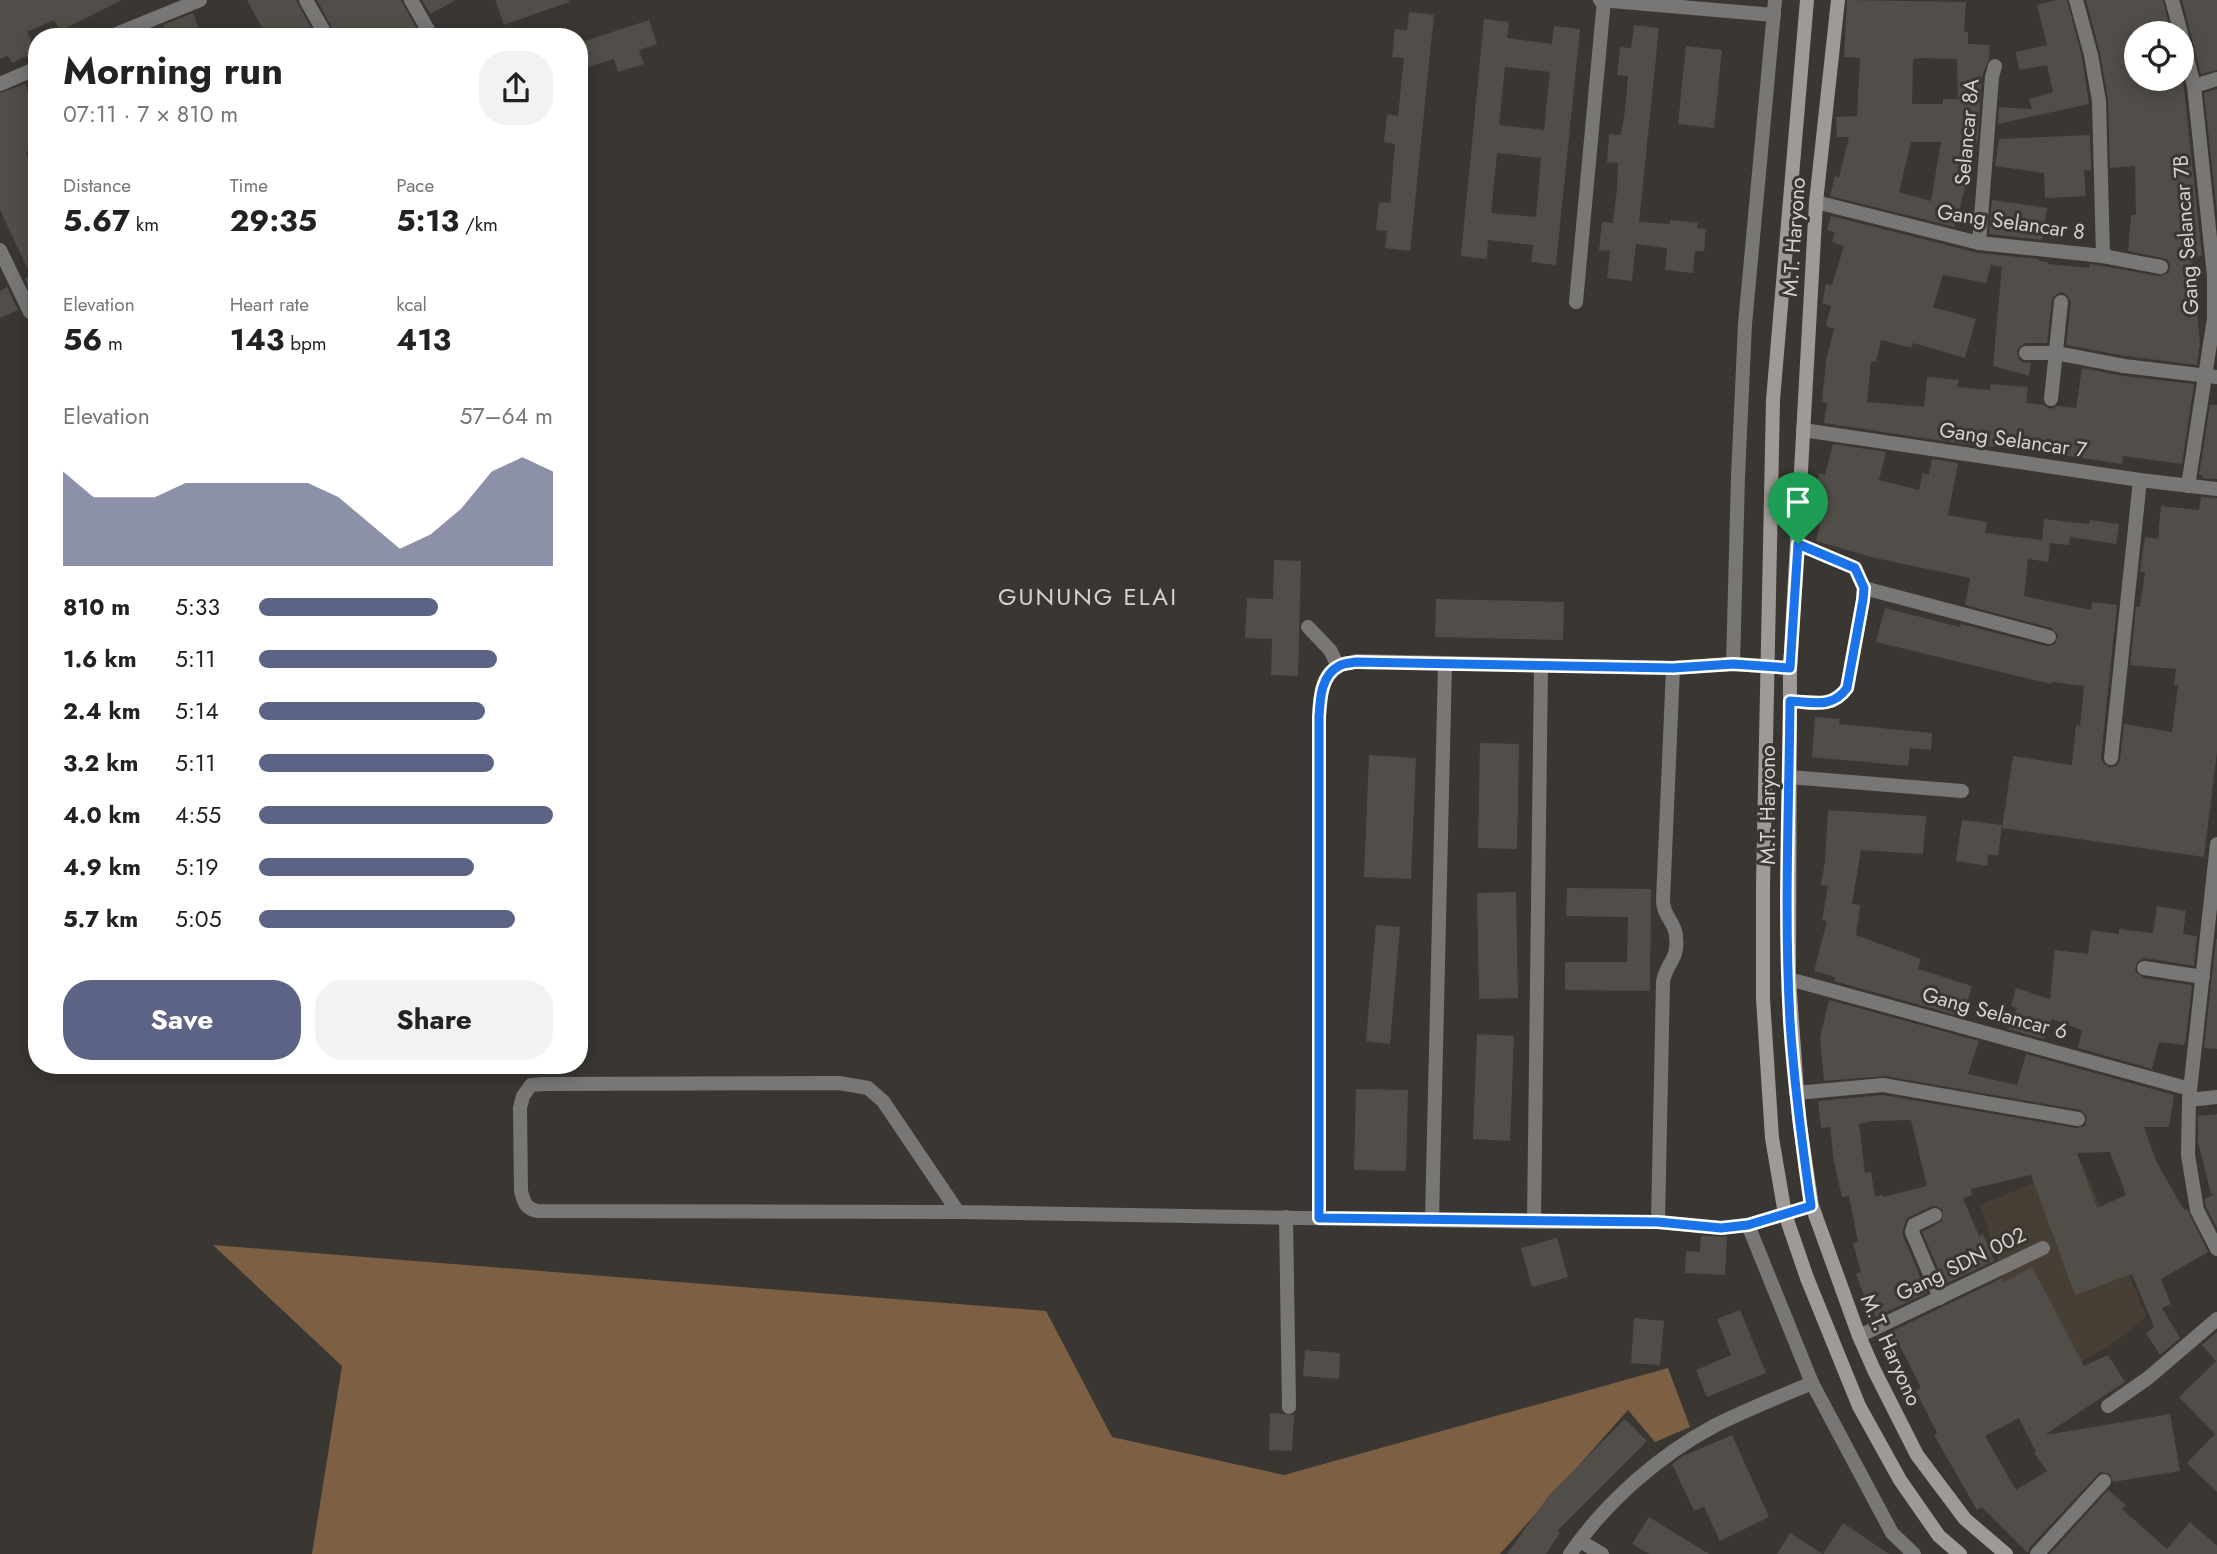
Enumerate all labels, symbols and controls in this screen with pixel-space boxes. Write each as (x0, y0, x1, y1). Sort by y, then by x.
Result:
map controls (2124, 21, 2194, 91)
button: locate (2124, 21, 2194, 91)
text: Morning run (63, 43, 283, 98)
button: share (479, 51, 553, 125)
street label: Selancar 8A (1947, 77, 1987, 187)
text: 07:11 · 7 × 810 m (63, 97, 238, 131)
street label: Gang Selancar 7B (2165, 154, 2207, 316)
text: Distance (63, 172, 131, 199)
text: Time (230, 172, 268, 199)
text: Pace (396, 172, 434, 199)
street label: M.T. Haryono (1775, 176, 1813, 298)
street label: Gang Selancar 8 (1935, 197, 2087, 247)
text: 5.67 (63, 199, 130, 242)
text: 29:35 (230, 199, 317, 242)
text: 5:13 (396, 199, 459, 242)
text: km (130, 211, 159, 238)
text: /km (459, 211, 498, 238)
text: Elevation (63, 291, 135, 318)
text: Heart rate (230, 291, 309, 318)
text: kcal (396, 291, 427, 318)
text: 56 (63, 318, 102, 361)
text: 143 (230, 318, 285, 361)
text: 413 (396, 318, 451, 361)
text: m (102, 330, 123, 357)
text: bpm (285, 330, 327, 357)
text: Elevation (63, 399, 150, 433)
text: 57–64 m (459, 399, 553, 433)
street label: Gang Selancar 7 (1937, 415, 2089, 465)
pin (1768, 472, 1828, 544)
icon: arrive (1779, 483, 1817, 521)
district label: GUNUNG ELAI (998, 579, 1178, 614)
text: 810 m (63, 590, 130, 624)
text: 5:33 (175, 590, 220, 624)
text: 1.6 km (63, 642, 137, 676)
text: 5:11 (175, 642, 216, 676)
text: 2.4 km (63, 694, 141, 728)
text: 5:14 (175, 694, 219, 728)
street label: M.T. Haryono (1753, 745, 1783, 865)
text: 3.2 km (63, 746, 138, 780)
text: 5:11 (175, 746, 216, 780)
text: 4.0 km (63, 798, 141, 832)
text: 4:55 (175, 798, 221, 832)
text: 4.9 km (63, 850, 141, 884)
text: 5:19 (175, 850, 218, 884)
text: 5.7 km (63, 902, 138, 936)
text: 5:05 (175, 902, 222, 936)
street label: Gang Selancar 6 (1919, 979, 2071, 1047)
button: Save (63, 980, 301, 1060)
button: Share (315, 980, 553, 1060)
street label: Gang SDN 002 (1891, 1220, 2031, 1308)
street label: M.T. Haryono (1853, 1289, 1929, 1411)

